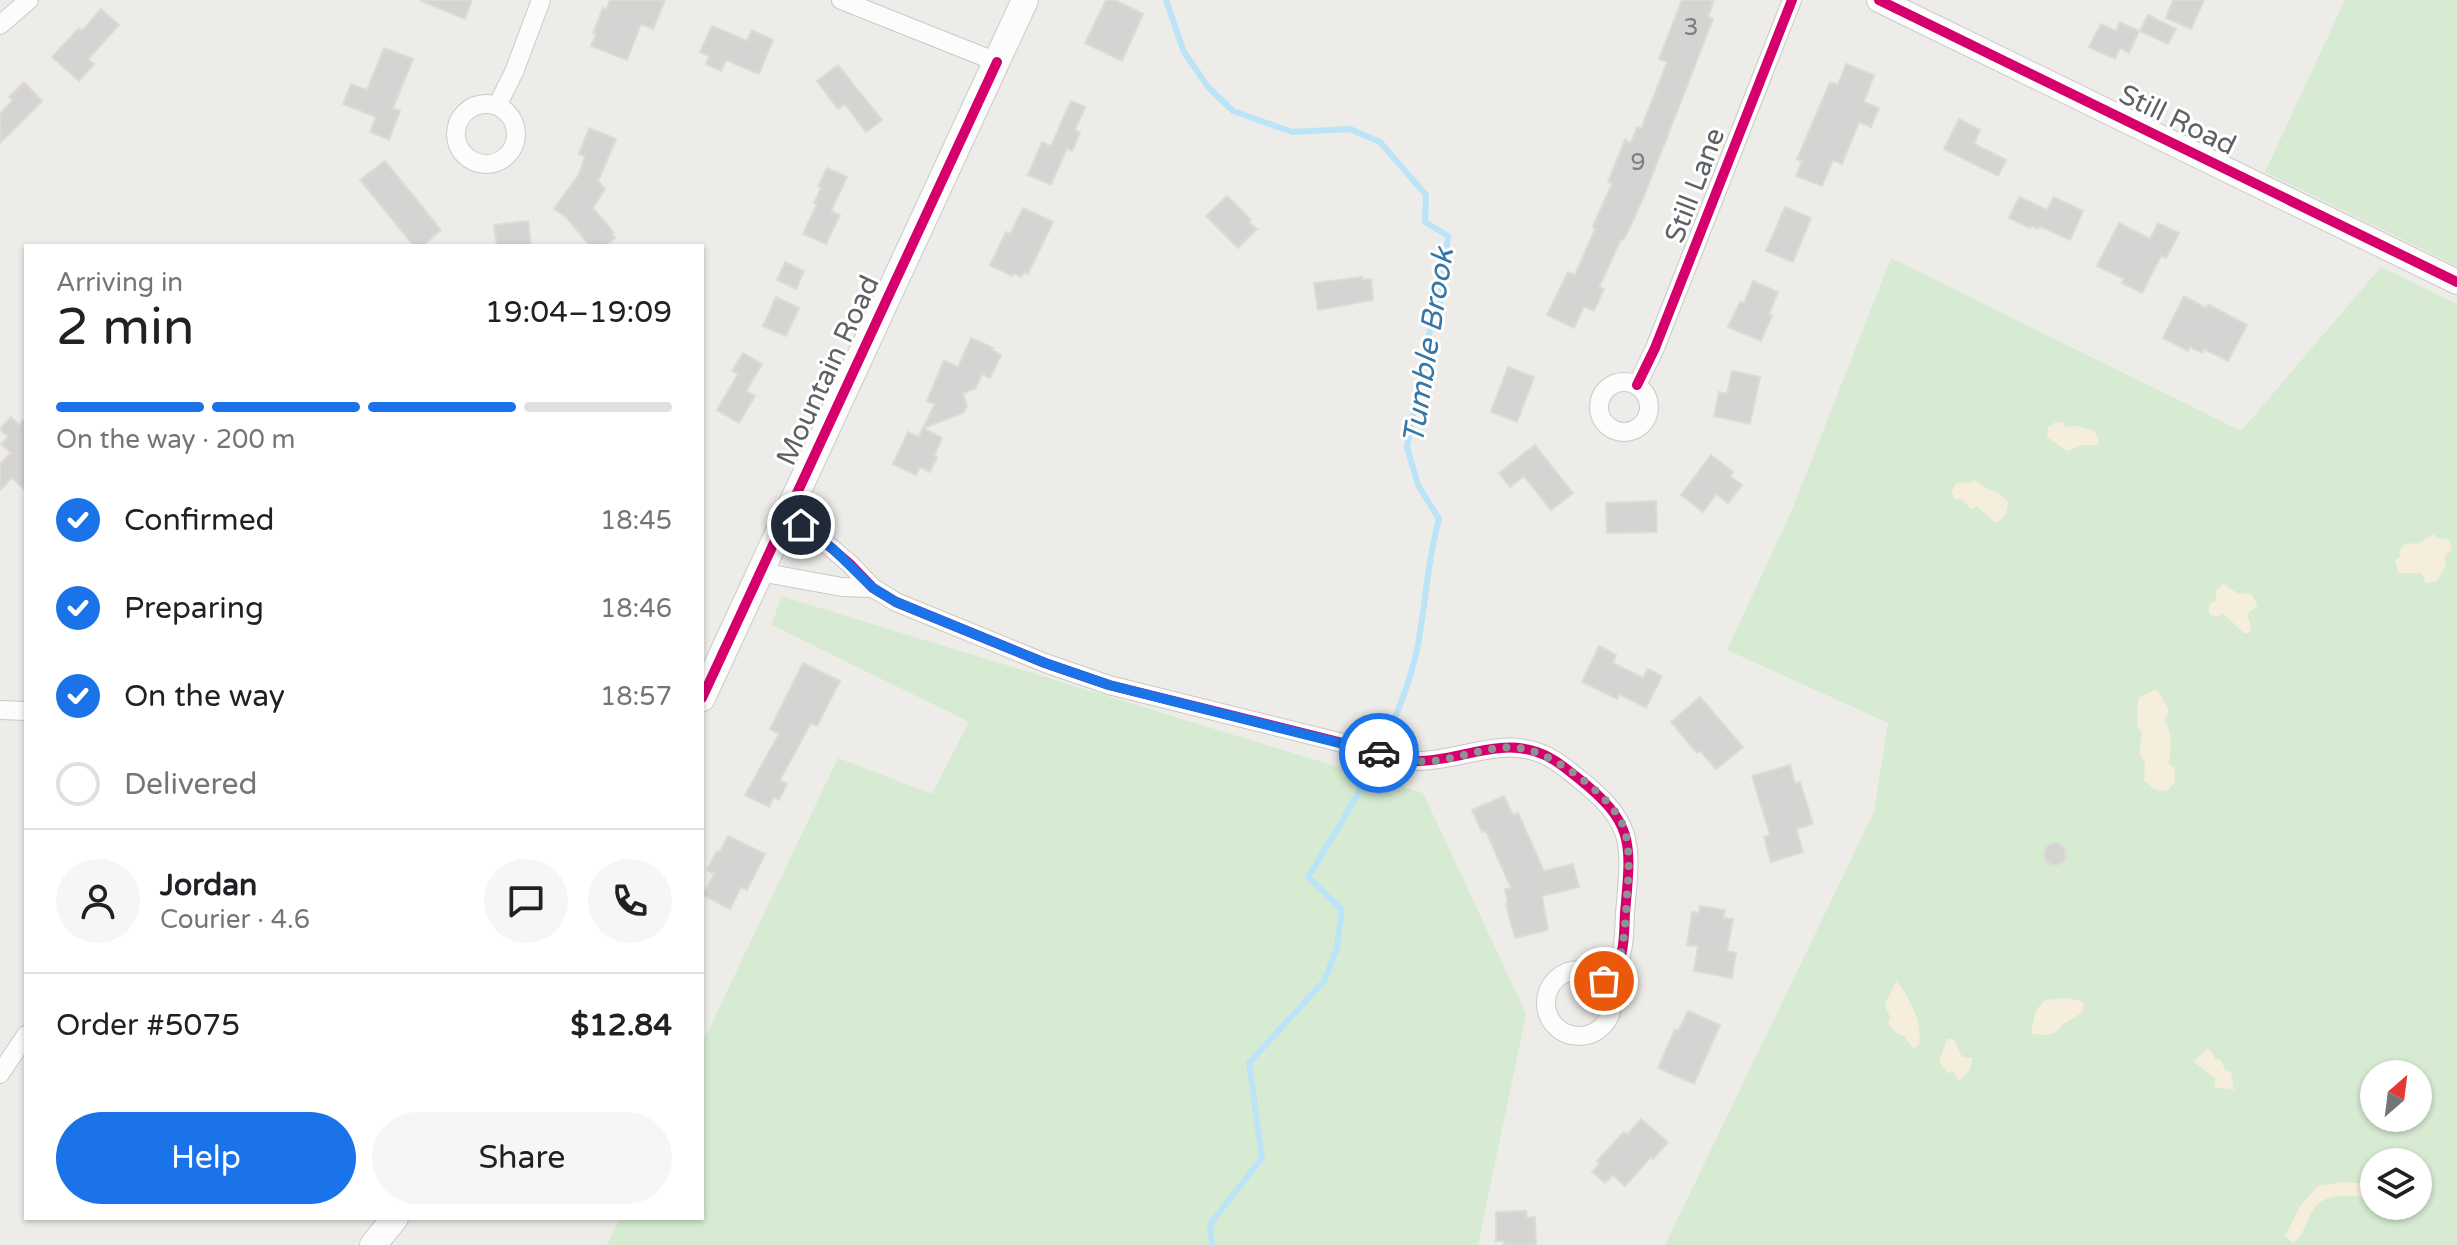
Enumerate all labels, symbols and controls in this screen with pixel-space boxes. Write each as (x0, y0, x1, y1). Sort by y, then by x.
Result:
house number: 3 (1683, 13, 1699, 42)
street label: Still Road (2114, 77, 2242, 163)
street label: Still Lane (1658, 123, 1732, 248)
house number: 9 (1630, 148, 1646, 177)
water label: Tumble Brook (1395, 243, 1463, 447)
text: Arriving in (56, 267, 183, 298)
street label: Mountain Road (769, 270, 887, 471)
text: 19:04–19:09 (485, 294, 672, 331)
text: 2 min (56, 296, 195, 359)
text: On the way · 200 m (56, 424, 295, 455)
pin (767, 491, 835, 559)
icon: check (56, 498, 100, 542)
text: Confirmed (124, 502, 275, 539)
icon: home (779, 503, 823, 547)
text: 18:45 (600, 505, 672, 536)
icon: check (56, 586, 100, 630)
text: Preparing (124, 590, 264, 627)
text: 18:46 (600, 593, 672, 624)
icon: check (56, 674, 100, 718)
text: On the way (124, 678, 285, 715)
text: 18:57 (600, 681, 672, 712)
courier (1339, 713, 1419, 793)
icon: car (1357, 731, 1401, 775)
text: Delivered (124, 766, 258, 803)
button: person (56, 859, 140, 943)
button: chat (484, 859, 568, 943)
button: phone (588, 859, 672, 943)
text: Jordan (160, 867, 257, 904)
text: Courier · 4.6 (160, 904, 310, 935)
pin (1570, 947, 1638, 1015)
icon: bag (1582, 959, 1626, 1003)
text: Order #5075 (56, 1007, 240, 1044)
text: $12.84 (571, 1007, 672, 1044)
north arrow (2360, 1060, 2432, 1132)
map controls (2360, 1060, 2432, 1220)
button: Help (56, 1112, 356, 1204)
button: Share (372, 1112, 672, 1204)
button: layers (2360, 1148, 2432, 1220)

